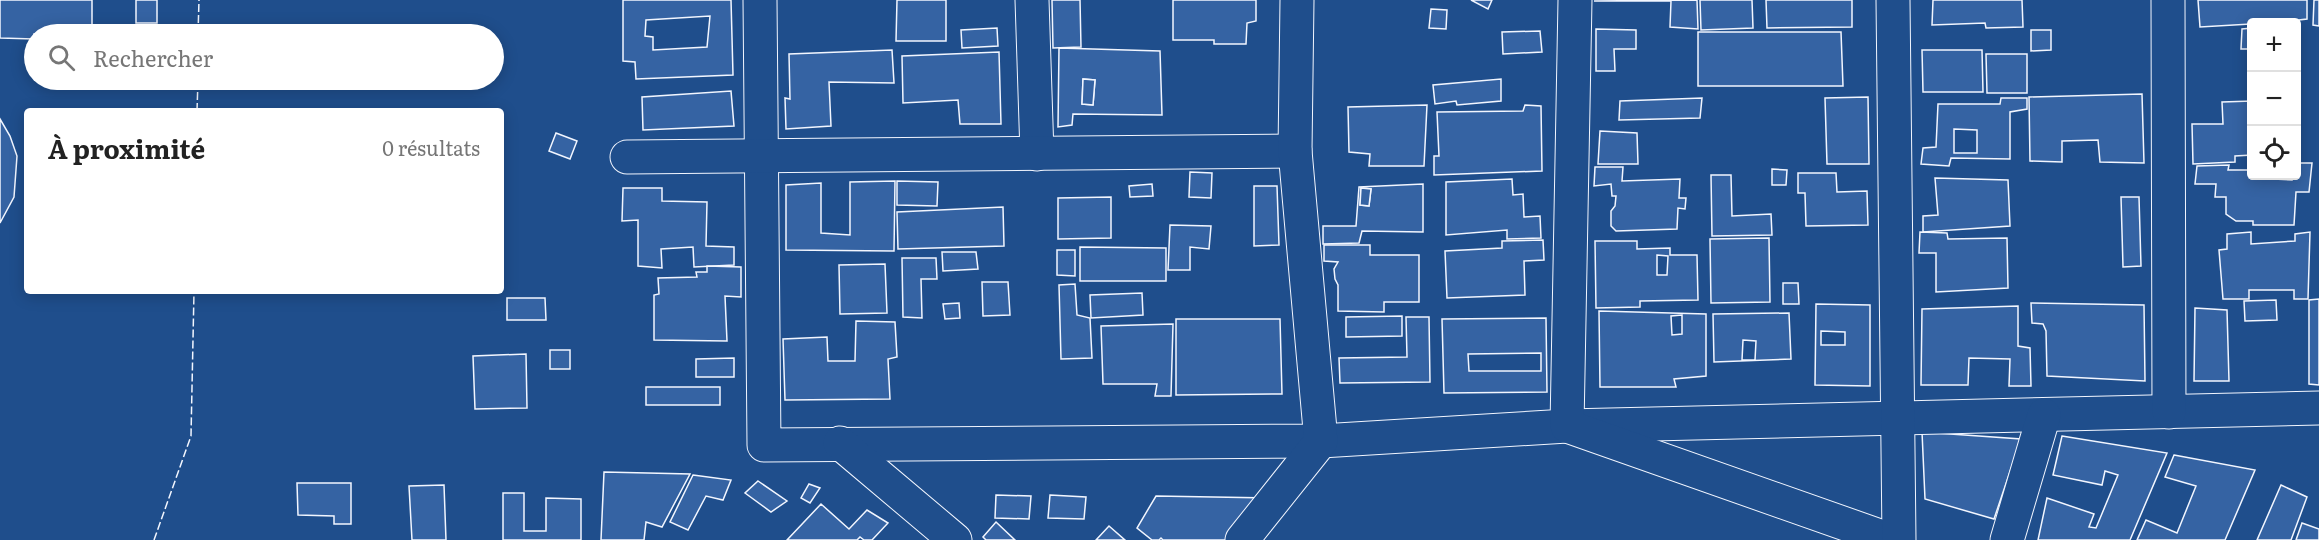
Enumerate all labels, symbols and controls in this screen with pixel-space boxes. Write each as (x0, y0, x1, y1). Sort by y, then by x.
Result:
map controls (2247, 18, 2301, 180)
button: + (2247, 18, 2301, 72)
search box (24, 24, 504, 90)
icon: search (45, 41, 78, 74)
text: Rechercher (93, 41, 213, 74)
button: − (2247, 72, 2301, 126)
button: locate (2247, 126, 2301, 180)
text: À proximité (48, 128, 205, 167)
text: 0 résultats (382, 132, 480, 162)

